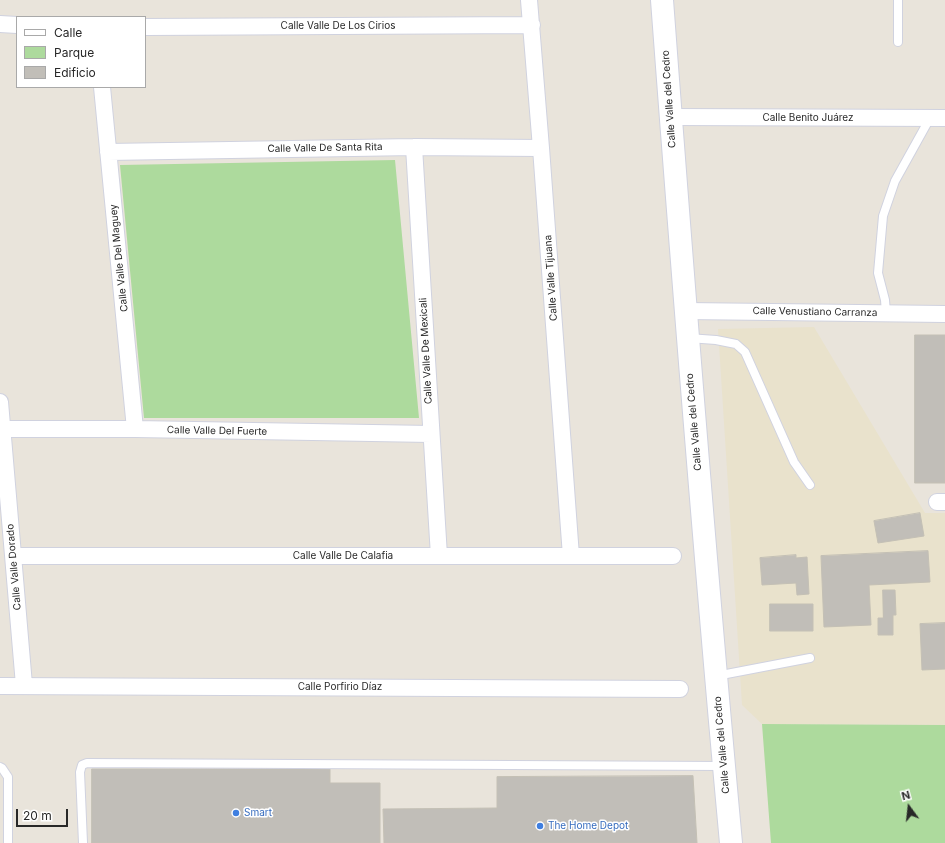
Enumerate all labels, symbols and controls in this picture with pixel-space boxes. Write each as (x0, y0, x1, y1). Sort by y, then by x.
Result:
legend (16, 16, 146, 88)
street label: Calle Valle De Los Cirios (281, 20, 395, 32)
text: Calle (54, 25, 82, 40)
text: Parque (54, 45, 94, 60)
street label: Calle Valle del Cedro (660, 50, 678, 148)
text: Edificio (54, 65, 96, 80)
street label: Calle Benito Juárez (762, 112, 854, 124)
street label: Calle Valle De Santa Rita (267, 141, 383, 155)
street label: Calle Valle Del Maguey (107, 204, 131, 312)
street label: Calle Valle Tijuana (542, 235, 560, 321)
street label: Calle Valle De Mexicali (417, 297, 435, 405)
street label: Calle Venustiano Carranza (752, 305, 878, 319)
street label: Calle Valle del Cedro (684, 373, 704, 471)
street label: Calle Valle Del Fuerte (167, 424, 267, 438)
street label: Calle Valle Dorado (4, 523, 24, 611)
street label: Calle Valle De Calafia (293, 550, 393, 562)
street label: Calle Porfirio Díaz (298, 681, 382, 693)
street label: Calle Valle del Cedro (712, 696, 732, 794)
north arrow (889, 787, 929, 827)
text: N (900, 788, 912, 803)
scale bar (18, 801, 70, 827)
place label: Smart (244, 807, 272, 819)
text: 20 m (23, 808, 52, 823)
marker: Smart (231, 808, 241, 818)
place label: The Home Depot (548, 820, 628, 832)
marker: The Home Depot (535, 821, 545, 831)

